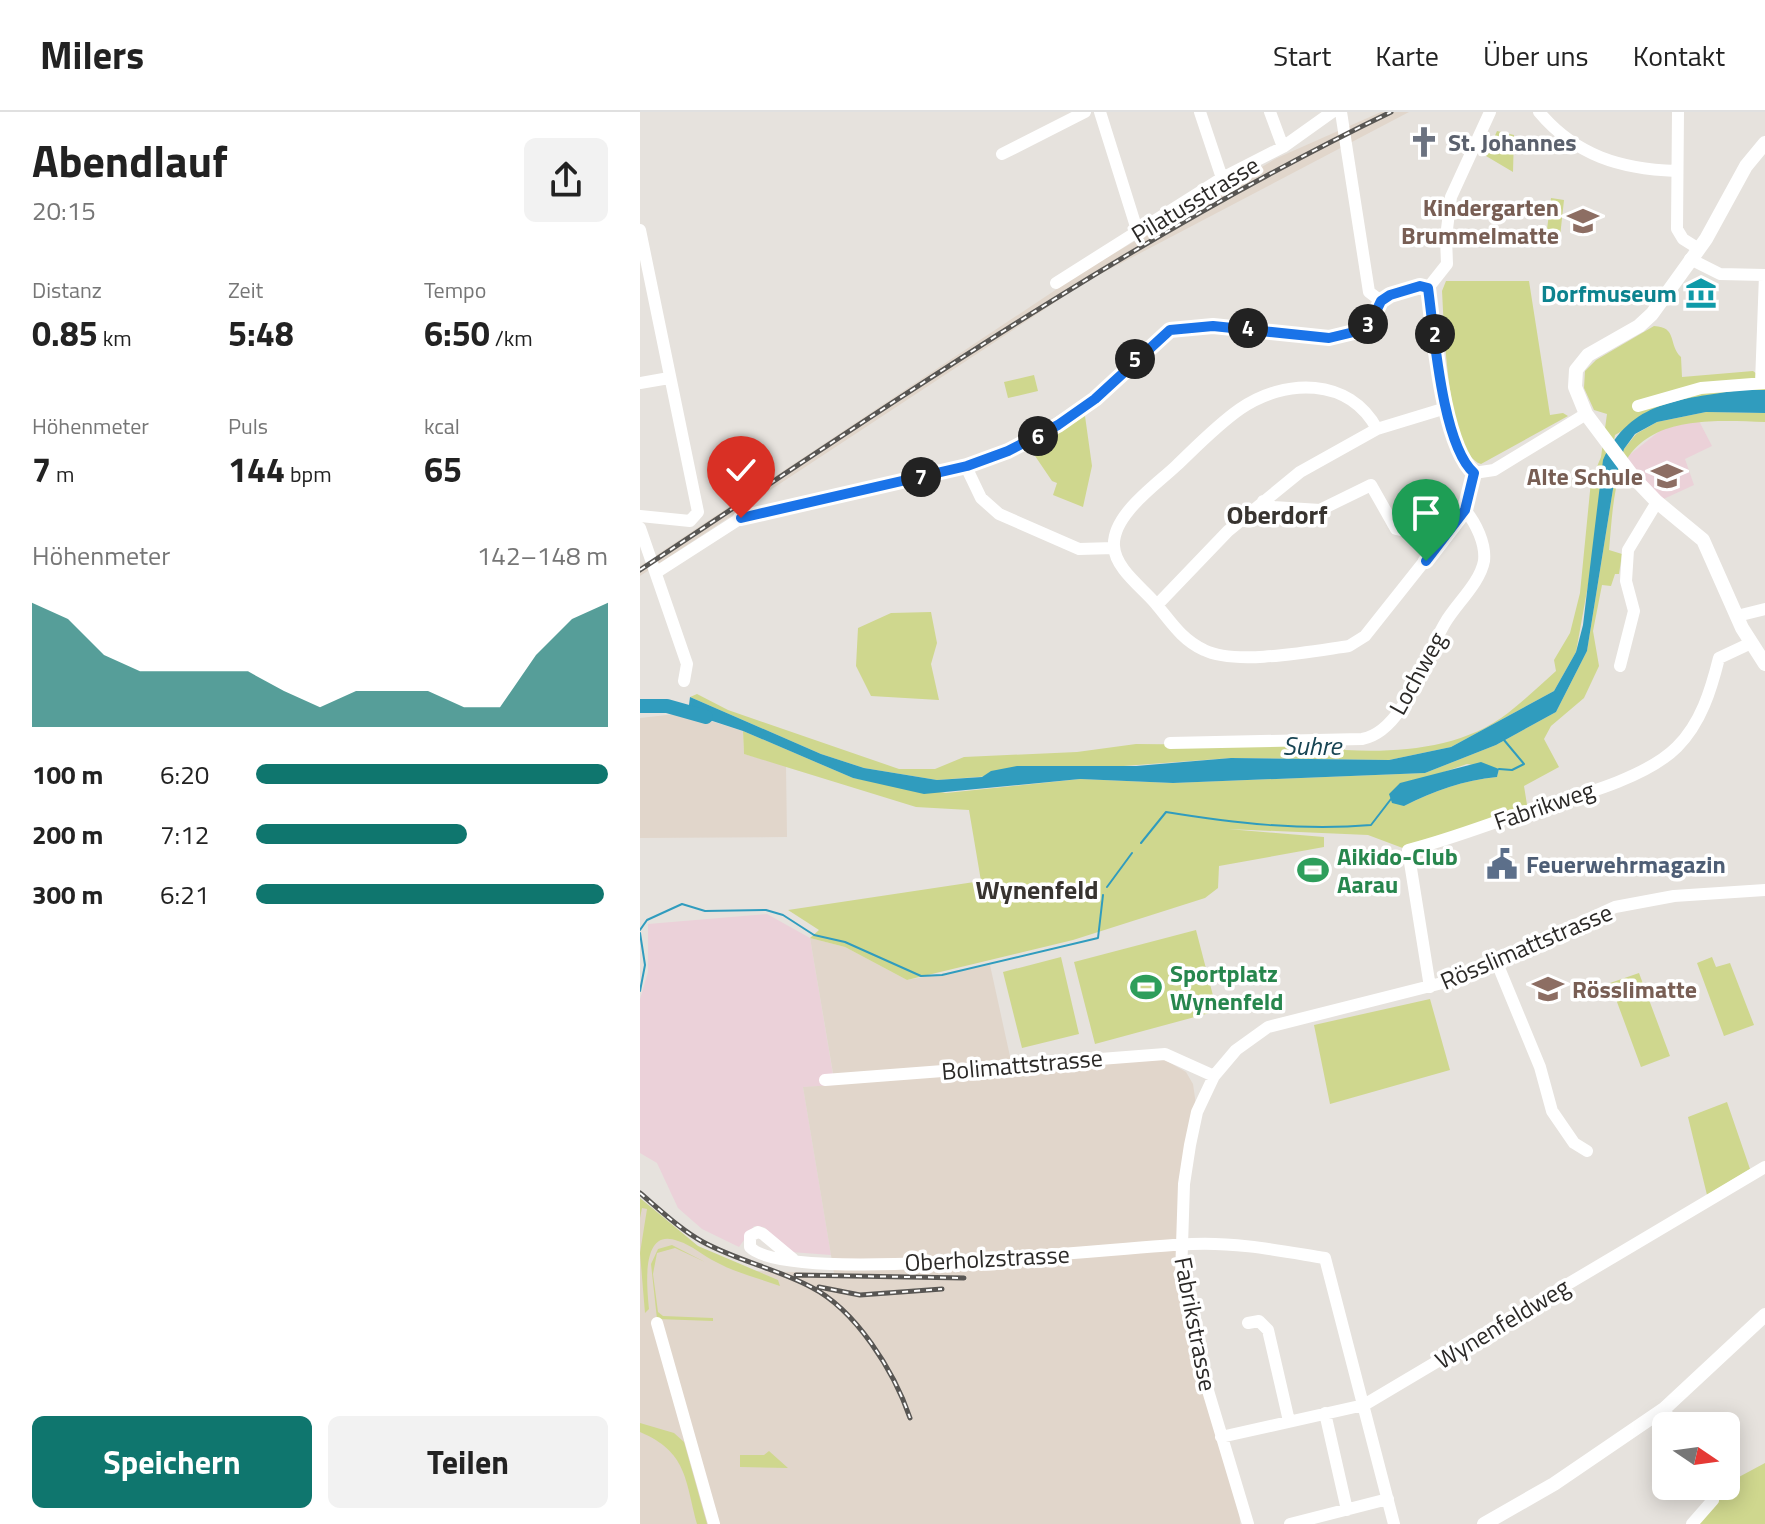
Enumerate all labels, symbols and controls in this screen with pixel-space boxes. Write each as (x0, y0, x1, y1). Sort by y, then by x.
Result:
text: Milers (40, 26, 144, 84)
text: Start (1273, 34, 1331, 77)
text: Karte (1375, 34, 1439, 77)
text: Über uns (1483, 34, 1589, 77)
text: Kontakt (1633, 34, 1725, 77)
place label: St. Johannes (1448, 124, 1577, 160)
church icon: St. Johannes (1407, 125, 1441, 159)
text: Abendlauf (32, 127, 228, 194)
button: share (524, 138, 608, 222)
street label: Pilatusstrasse (1124, 147, 1266, 251)
place label: Kindergarten Brummelmatte (1401, 189, 1559, 253)
text: 20:15 (32, 191, 96, 230)
school or university icon: Kindergarten Brummelmatte (1566, 204, 1600, 238)
text: Distanz (32, 273, 102, 307)
text: Zeit (228, 273, 263, 307)
text: Tempo (424, 273, 486, 307)
place label: Dorfmuseum (1541, 275, 1677, 311)
museum icon: Dorfmuseum (1684, 276, 1718, 310)
pin: 3 (1348, 304, 1388, 344)
text: 0.85 (32, 307, 98, 359)
text: 5:48 (228, 307, 294, 359)
text: 6:50 (424, 307, 490, 359)
text: 3 (1362, 307, 1374, 341)
pin: 4 (1228, 308, 1268, 348)
text: 4 (1242, 311, 1254, 345)
pin: 2 (1415, 314, 1455, 354)
text: 2 (1429, 317, 1441, 351)
text: km (98, 321, 132, 355)
text: /km (490, 321, 533, 355)
pin: 5 (1115, 339, 1155, 379)
text: 5 (1129, 342, 1141, 376)
text: Höhenmeter (32, 409, 149, 443)
text: Puls (228, 409, 268, 443)
text: kcal (424, 409, 460, 443)
pin: 6 (1018, 416, 1058, 456)
text: 6 (1032, 419, 1044, 453)
pin (707, 436, 775, 518)
text: 7 (32, 443, 51, 495)
text: 144 (228, 443, 285, 495)
text: 65 (424, 443, 462, 495)
icon: check (719, 448, 763, 492)
text: m (51, 457, 74, 491)
text: bpm (285, 457, 332, 491)
pin: 7 (901, 457, 941, 497)
place label: Alte Schule (1527, 458, 1643, 494)
school or university icon: Alte Schule (1650, 459, 1684, 493)
text: 7 (915, 460, 927, 494)
pin (1392, 479, 1460, 561)
icon: arrive (1404, 491, 1448, 535)
district label: Oberdorf (1226, 495, 1328, 534)
text: Höhenmeter (32, 536, 170, 575)
text: 142–148 m (477, 536, 608, 575)
street label: Lochweg (1379, 625, 1455, 721)
water label: Suhre (1283, 726, 1343, 765)
text: 100 m (32, 755, 103, 794)
text: 6:20 (160, 755, 209, 794)
street label: Fabrikweg (1489, 771, 1599, 839)
text: 200 m (32, 815, 103, 854)
text: 7:12 (160, 815, 209, 854)
place label: Aikido-Club Aarau (1337, 838, 1458, 902)
place label: Feuerwehrmagazin (1526, 846, 1726, 882)
public building icon: Feuerwehrmagazin (1485, 847, 1519, 881)
sports icon: Aikido-Club Aarau (1296, 853, 1330, 887)
district label: Wynenfeld (976, 870, 1098, 909)
text: 300 m (32, 875, 103, 914)
text: 6:21 (160, 875, 209, 914)
street label: Rösslimattstrasse (1434, 894, 1618, 998)
place label: Sportplatz Wynenfeld (1170, 955, 1283, 1019)
sports icon: Sportplatz Wynenfeld (1129, 970, 1163, 1004)
place label: Rösslimatte (1572, 971, 1697, 1007)
school or university icon: Rösslimatte (1531, 972, 1565, 1006)
street label: Bolimattstrasse (940, 1039, 1104, 1089)
street label: Oberholzstrasse (904, 1236, 1070, 1280)
street label: Fabrikstrasse (1165, 1254, 1227, 1394)
street label: Wynenfeldweg (1428, 1269, 1576, 1377)
north arrow (1652, 1412, 1740, 1500)
map controls (1652, 1412, 1740, 1500)
button: Speichern (32, 1416, 312, 1508)
button: Teilen (328, 1416, 608, 1508)

